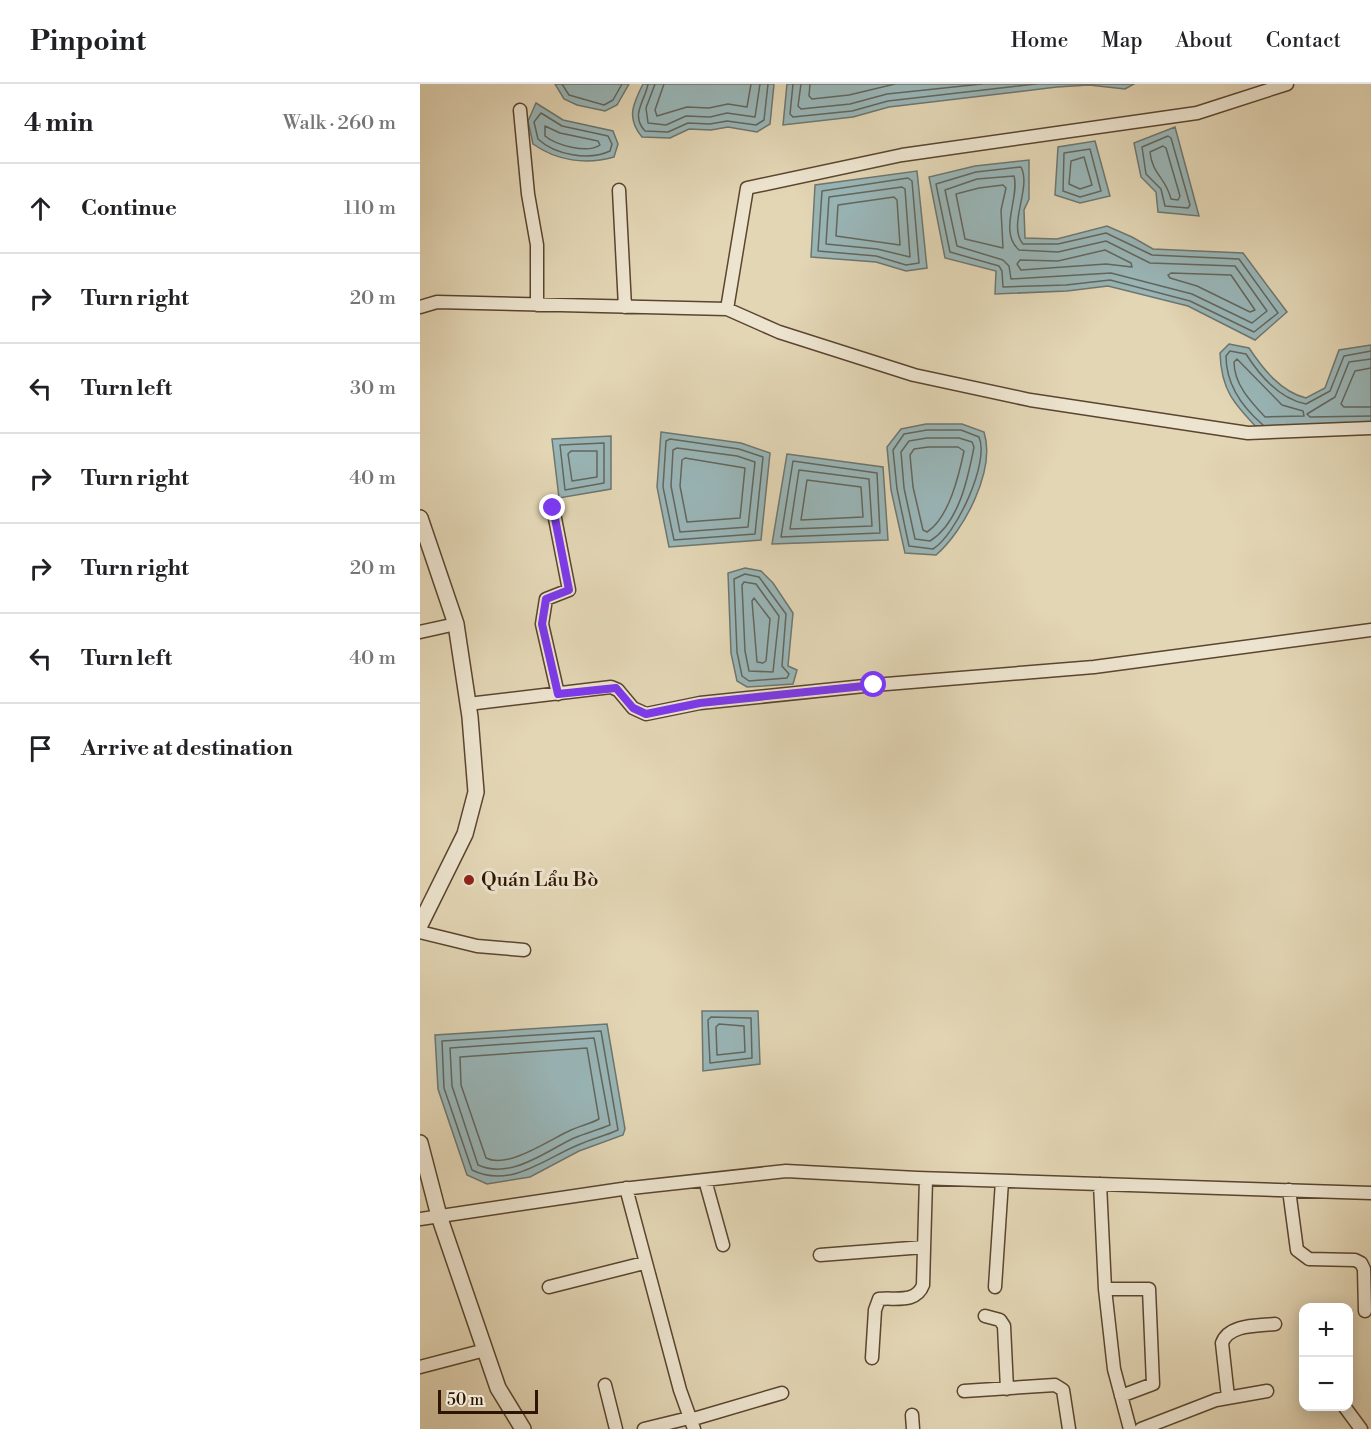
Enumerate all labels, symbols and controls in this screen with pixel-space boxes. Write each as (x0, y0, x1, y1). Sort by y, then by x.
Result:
text: Pinpoint (30, 24, 146, 59)
text: Home (1011, 28, 1068, 54)
text: Map (1101, 28, 1143, 54)
text: About (1176, 28, 1233, 54)
text: Contact (1266, 28, 1341, 54)
text: 4 min (24, 107, 94, 139)
text: Walk · 260 m (283, 111, 396, 136)
icon: ahead (24, 192, 57, 225)
text: Continue (81, 195, 177, 222)
text: 110 m (344, 196, 396, 221)
icon: right (24, 282, 57, 315)
text: Turn right (81, 285, 189, 312)
text: 20 m (350, 286, 396, 311)
icon: left (24, 372, 57, 405)
text: Turn left (81, 375, 172, 402)
text: 30 m (350, 376, 396, 401)
icon: right (24, 462, 57, 495)
text: Turn right (81, 465, 189, 492)
text: 40 m (349, 466, 396, 491)
route end (539, 494, 565, 520)
icon: right (24, 552, 57, 585)
text: Turn right (81, 555, 189, 582)
text: 20 m (350, 556, 396, 581)
icon: left (24, 642, 57, 675)
text: Turn left (81, 645, 172, 672)
text: 40 m (349, 646, 396, 671)
route start (860, 671, 886, 697)
icon: arrive (24, 732, 57, 765)
text: Arrive at destination (81, 735, 293, 762)
place label: Quán Lẩu Bò (481, 868, 598, 893)
marker: Quán Lẩu Bò (462, 873, 476, 887)
map controls (1299, 1303, 1353, 1411)
button: + (1299, 1303, 1353, 1357)
button: − (1299, 1357, 1353, 1411)
scale bar (438, 1387, 538, 1414)
text: 50 m (447, 1390, 484, 1410)

